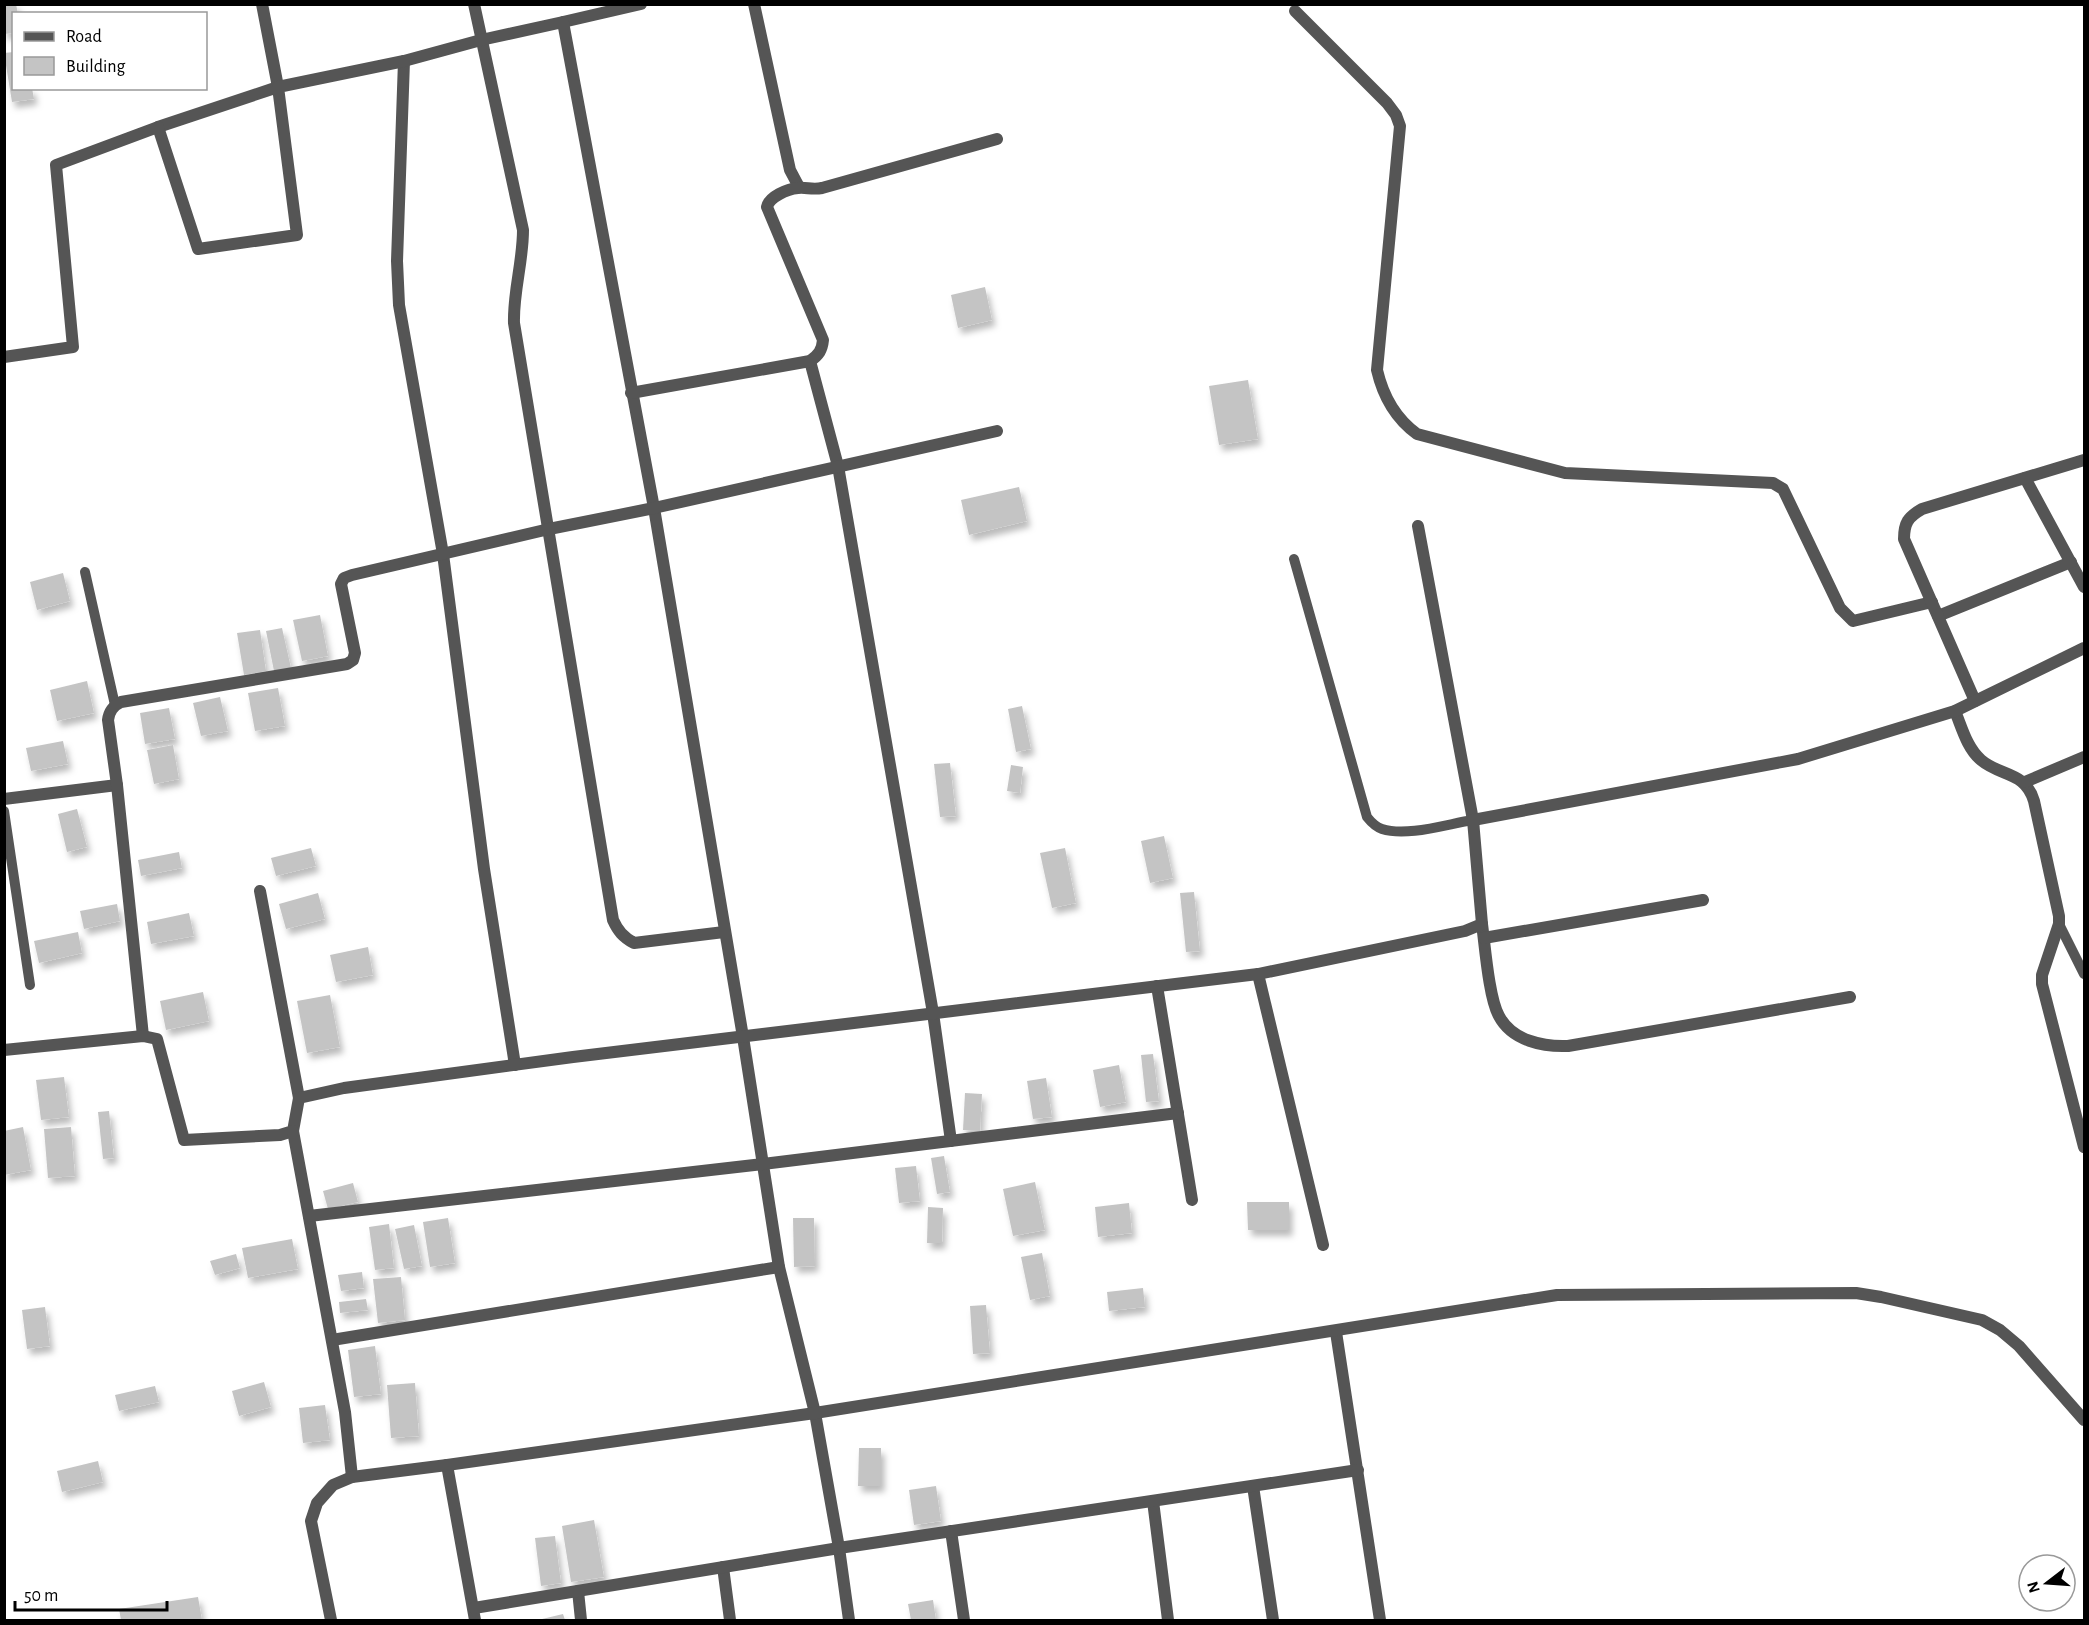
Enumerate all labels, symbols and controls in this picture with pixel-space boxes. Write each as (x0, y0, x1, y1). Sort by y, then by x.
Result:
legend (12, 12, 207, 90)
text: Road (66, 28, 102, 46)
text: Building (66, 58, 126, 76)
north arrow (2017, 1553, 2077, 1613)
scale bar (15, 1574, 166, 1612)
text: N (2024, 1579, 2043, 1595)
text: 50 m (24, 1587, 58, 1605)

